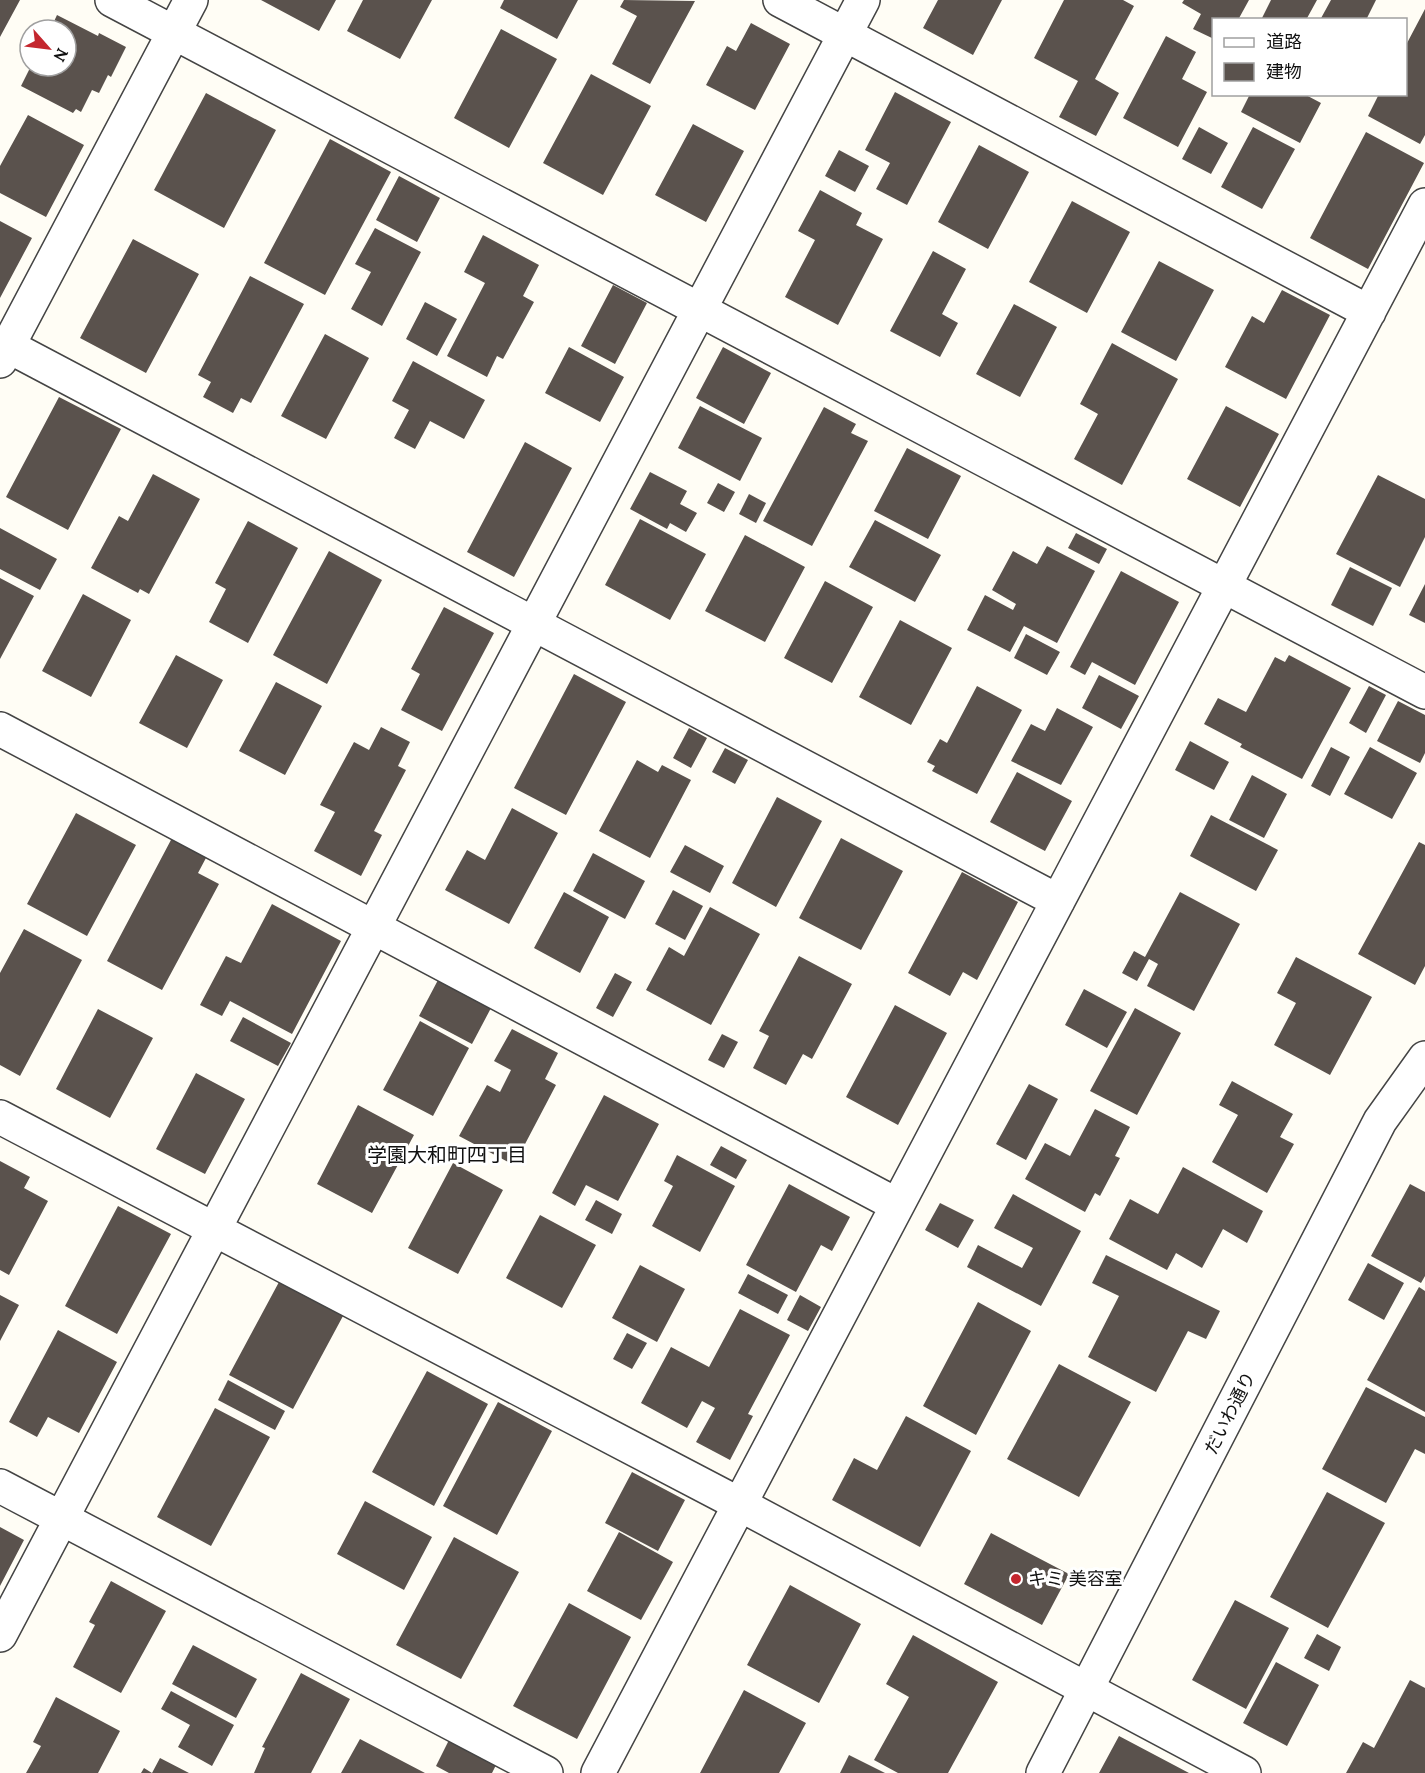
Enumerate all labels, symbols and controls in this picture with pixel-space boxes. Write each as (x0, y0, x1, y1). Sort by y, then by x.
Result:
north arrow (18, 18, 78, 78)
legend (1212, 18, 1407, 96)
text: 道路 (1266, 30, 1302, 53)
text: N (50, 45, 73, 65)
text: 建物 (1266, 60, 1302, 83)
district label: 学園大和町四丁目 (367, 1142, 527, 1167)
street label: だいわ通り (1199, 1367, 1260, 1458)
place label: キミ 美容室 (1028, 1567, 1123, 1590)
marker: キミ 美容室 (1009, 1572, 1023, 1586)

